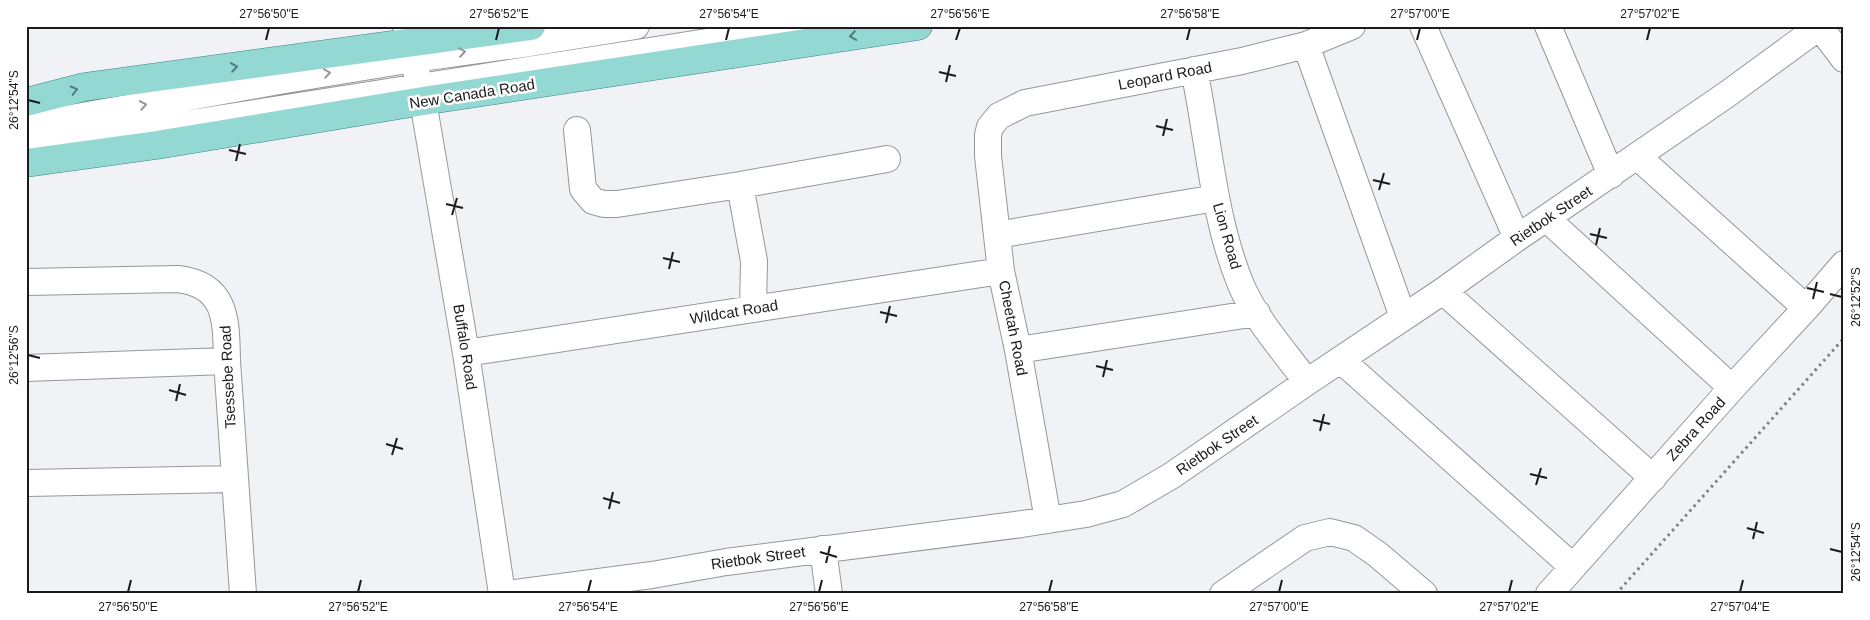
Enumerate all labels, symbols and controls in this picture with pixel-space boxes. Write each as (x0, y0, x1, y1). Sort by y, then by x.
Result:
text: 27°56'50"E (239, 7, 299, 21)
text: 27°56'52"E (469, 7, 529, 21)
text: 27°56'54"E (699, 7, 759, 21)
text: 27°56'56"E (930, 7, 990, 21)
text: 27°56'58"E (1160, 7, 1220, 21)
text: 27°57'00"E (1390, 7, 1450, 21)
text: 27°57'02"E (1620, 7, 1680, 21)
one-way arrow (848, 31, 857, 41)
one-way arrow (457, 48, 466, 58)
street label: Leopard Road (1117, 58, 1213, 93)
one-way arrow (231, 62, 239, 73)
one-way arrow (323, 68, 331, 79)
text: 26°12'54"S (7, 70, 21, 130)
street label: New Canada Road (408, 75, 536, 112)
one-way arrow (69, 85, 78, 96)
one-way arrow (139, 101, 148, 111)
street label: Rietbok Street (1507, 181, 1596, 249)
street label: Lion Road (1210, 201, 1245, 271)
text: 26°12'52"S (1849, 267, 1863, 327)
street label: Cheetah Road (996, 279, 1031, 377)
street label: Wildcat Road (689, 296, 779, 327)
street label: Buffalo Road (450, 303, 481, 391)
text: 26°12'56"S (7, 325, 21, 385)
street label: Tsessebe Road (216, 325, 239, 429)
street label: Zebra Road (1663, 394, 1728, 464)
street label: Rietbok Street (1173, 410, 1262, 478)
text: 26°12'54"S (1849, 522, 1863, 582)
street label: Rietbok Street (710, 542, 807, 573)
text: 27°56'50"E (98, 600, 158, 614)
text: 27°56'52"E (328, 600, 388, 614)
text: 27°56'54"E (558, 600, 618, 614)
text: 27°56'56"E (789, 600, 849, 614)
text: 27°56'58"E (1019, 600, 1079, 614)
text: 27°57'00"E (1249, 600, 1309, 614)
text: 27°57'02"E (1479, 600, 1539, 614)
text: 27°57'04"E (1710, 600, 1770, 614)

